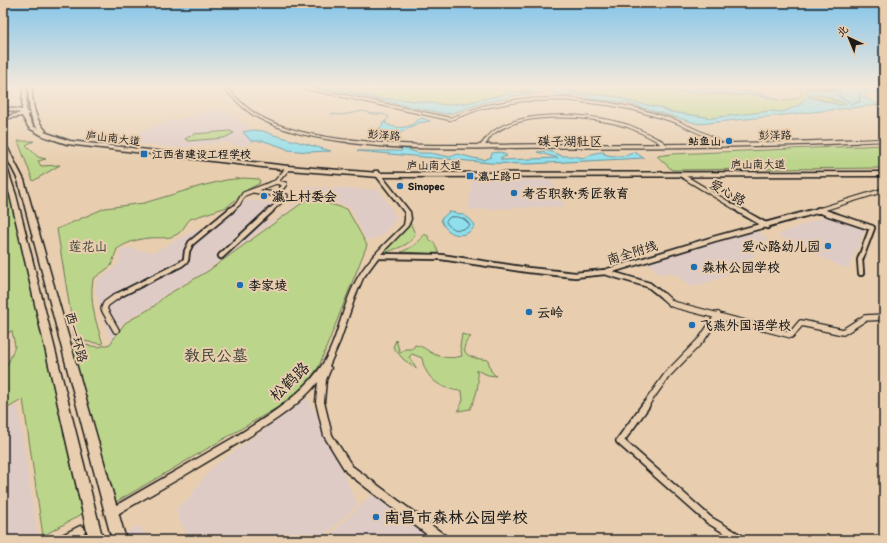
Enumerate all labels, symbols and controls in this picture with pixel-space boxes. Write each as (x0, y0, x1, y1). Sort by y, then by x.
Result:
north arrow (829, 18, 869, 58)
text: 北 (834, 23, 851, 40)
street label: 彭泽路 (367, 128, 401, 143)
street label: 庐山南大道 (85, 129, 141, 148)
street label: 彭泽路 (758, 129, 792, 142)
district label: 碟子湖社区 (537, 134, 603, 149)
place label: 鲇鱼山 (688, 135, 721, 148)
marker: 鲇鱼山 (724, 136, 734, 146)
place label: 江西省建设工程学校 (152, 148, 251, 161)
marker: 江西省建设工程学校 (139, 149, 149, 159)
street label: 庐山南大道 (731, 158, 786, 171)
street label: 庐山南大道 (407, 159, 462, 172)
place label: 瀛上路口 (478, 170, 522, 183)
marker: 瀛上路口 (465, 171, 475, 181)
street label: 爱心路 (707, 176, 748, 209)
place label: Sinopec (408, 180, 446, 194)
marker: Sinopec (395, 181, 405, 191)
place label: 考否职教·秀匠教育 (522, 186, 629, 201)
marker: 考否职教·秀匠教育 (509, 188, 519, 198)
place label: 瀛上村委会 (272, 189, 337, 204)
marker: 瀛上村委会 (259, 191, 269, 201)
street label: 南全附线 (605, 238, 659, 267)
park label: 莲花山 (68, 239, 108, 254)
place label: 爱心路幼儿园 (742, 239, 820, 254)
marker: 爱心路幼儿园 (823, 241, 833, 251)
place label: 森林公园学校 (702, 260, 780, 275)
marker: 森林公园学校 (689, 262, 699, 272)
place label: 李家堎 (248, 278, 288, 293)
marker: 李家堎 (235, 280, 245, 290)
place label: 云岭 (537, 305, 564, 320)
marker: 云岭 (524, 307, 534, 317)
street label: 西一环路 (63, 310, 90, 364)
place label: 飞燕外国语学校 (700, 318, 791, 333)
marker: 飞燕外国语学校 (687, 320, 697, 330)
park label: 教民公墓 (184, 346, 248, 365)
street label: 松鹤路 (265, 358, 313, 405)
place label: 南昌市森林公园学校 (384, 508, 528, 527)
marker: 南昌市森林公园学校 (371, 512, 381, 522)

